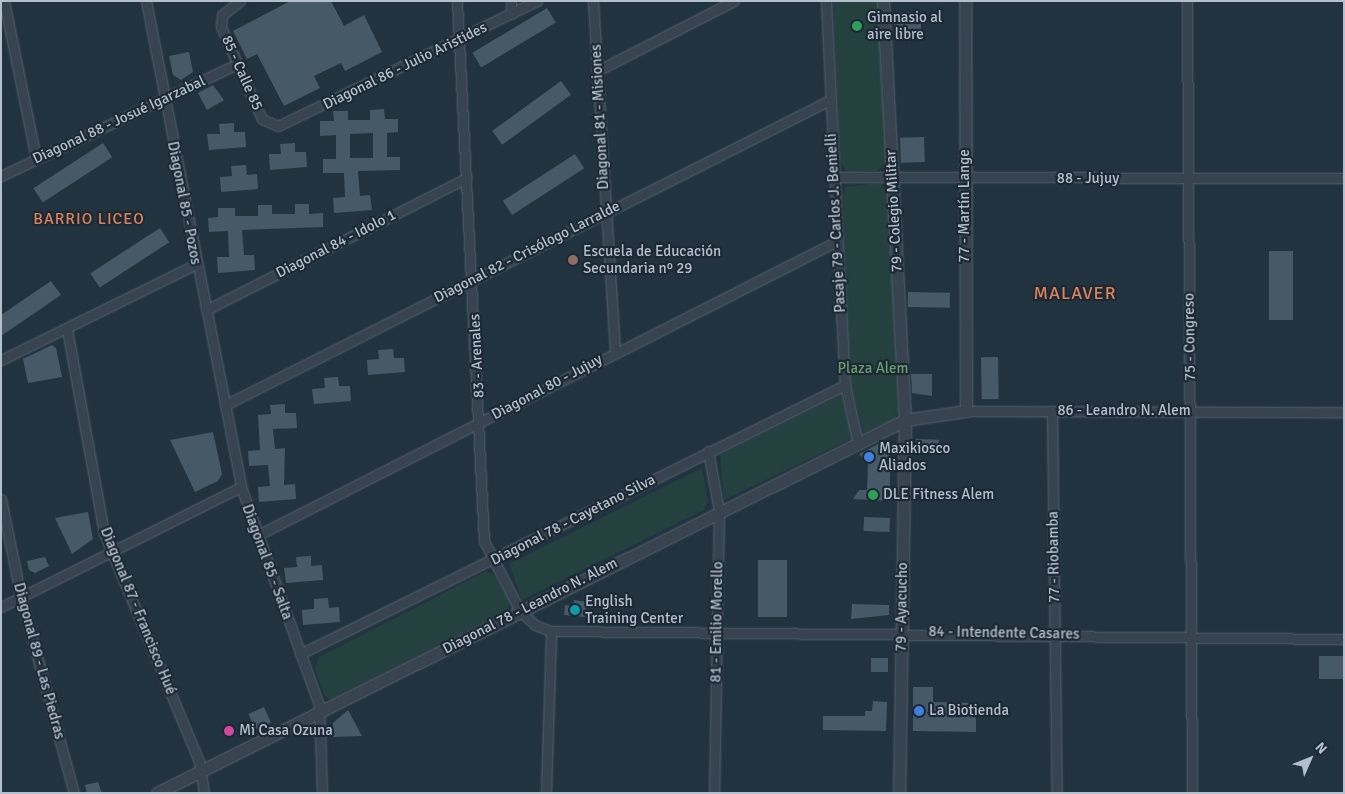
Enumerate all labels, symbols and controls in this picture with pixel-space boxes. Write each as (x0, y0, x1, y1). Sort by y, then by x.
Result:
place label: Gimnasio al aire libre (867, 8, 942, 43)
street label: Diagonal 86 - Julio Aristides (320, 18, 490, 114)
marker: Gimnasio al aire libre (851, 20, 863, 32)
street label: 85 - Calle 85 (217, 33, 267, 113)
street label: Diagonal 81 - Misiones (587, 44, 613, 190)
street label: Diagonal 88 - Josué Igarzabal (30, 72, 208, 168)
street label: Pasaje 79 - Carlos J. Benielli (822, 133, 850, 313)
street label: Diagonal 85 - Pozos (163, 140, 205, 266)
street label: 79 - Colegio Militar (882, 149, 906, 273)
street label: 77 - Martín Lange (956, 149, 974, 263)
street label: 88 - Jujuy (1057, 170, 1119, 188)
street label: Diagonal 82 - Crisólogo Larralde (431, 197, 623, 307)
street label: Diagonal 84 - Idolo 1 (273, 206, 399, 282)
district label: BARRIO LICEO (32, 209, 146, 229)
place label: Escuela de Educación Secundaria nº 29 (583, 242, 721, 277)
marker: Escuela de Educación Secundaria nº 29 (567, 254, 579, 266)
district label: MALAVER (1033, 282, 1117, 304)
street label: 75 - Congreso (1180, 293, 1200, 381)
street label: 83 - Arenales (466, 314, 488, 398)
street label: Diagonal 80 - Jujuy (489, 350, 605, 424)
park label: Plaza Alem (838, 360, 908, 378)
street label: 86 - Leandro N. Alem (1057, 402, 1191, 420)
place label: Maxikiosco Aliados (879, 439, 950, 474)
marker: Maxikiosco Aliados (863, 451, 875, 463)
street label: Diagonal 78 - Cayetano Silva (488, 471, 658, 569)
place label: DLE Fitness Alem (883, 486, 994, 504)
marker: DLE Fitness Alem (867, 489, 879, 501)
street label: Diagonal 85 - Salta (238, 502, 296, 622)
street label: 77 - Riobamba (1044, 511, 1064, 603)
street label: Diagonal 87 - Francisco Hué (96, 525, 180, 697)
street label: Diagonal 78 - Leandro N. Alem (440, 554, 620, 658)
street label: 81 - Emilio Morello (707, 561, 727, 683)
street label: 79 - Ayacucho (892, 562, 912, 652)
street label: Diagonal 89 - Las Piedras (9, 581, 69, 741)
place label: English Training Center (585, 592, 683, 627)
marker: English Training Center (569, 604, 581, 616)
street label: 84 - Intendente Casares (928, 623, 1080, 643)
place label: La Biotienda (929, 702, 1009, 720)
marker: La Biotienda (913, 705, 925, 717)
place label: Mi Casa Ozuna (239, 722, 333, 740)
marker: Mi Casa Ozuna (223, 725, 235, 737)
north arrow (1285, 734, 1335, 784)
text: N (1312, 739, 1331, 758)

